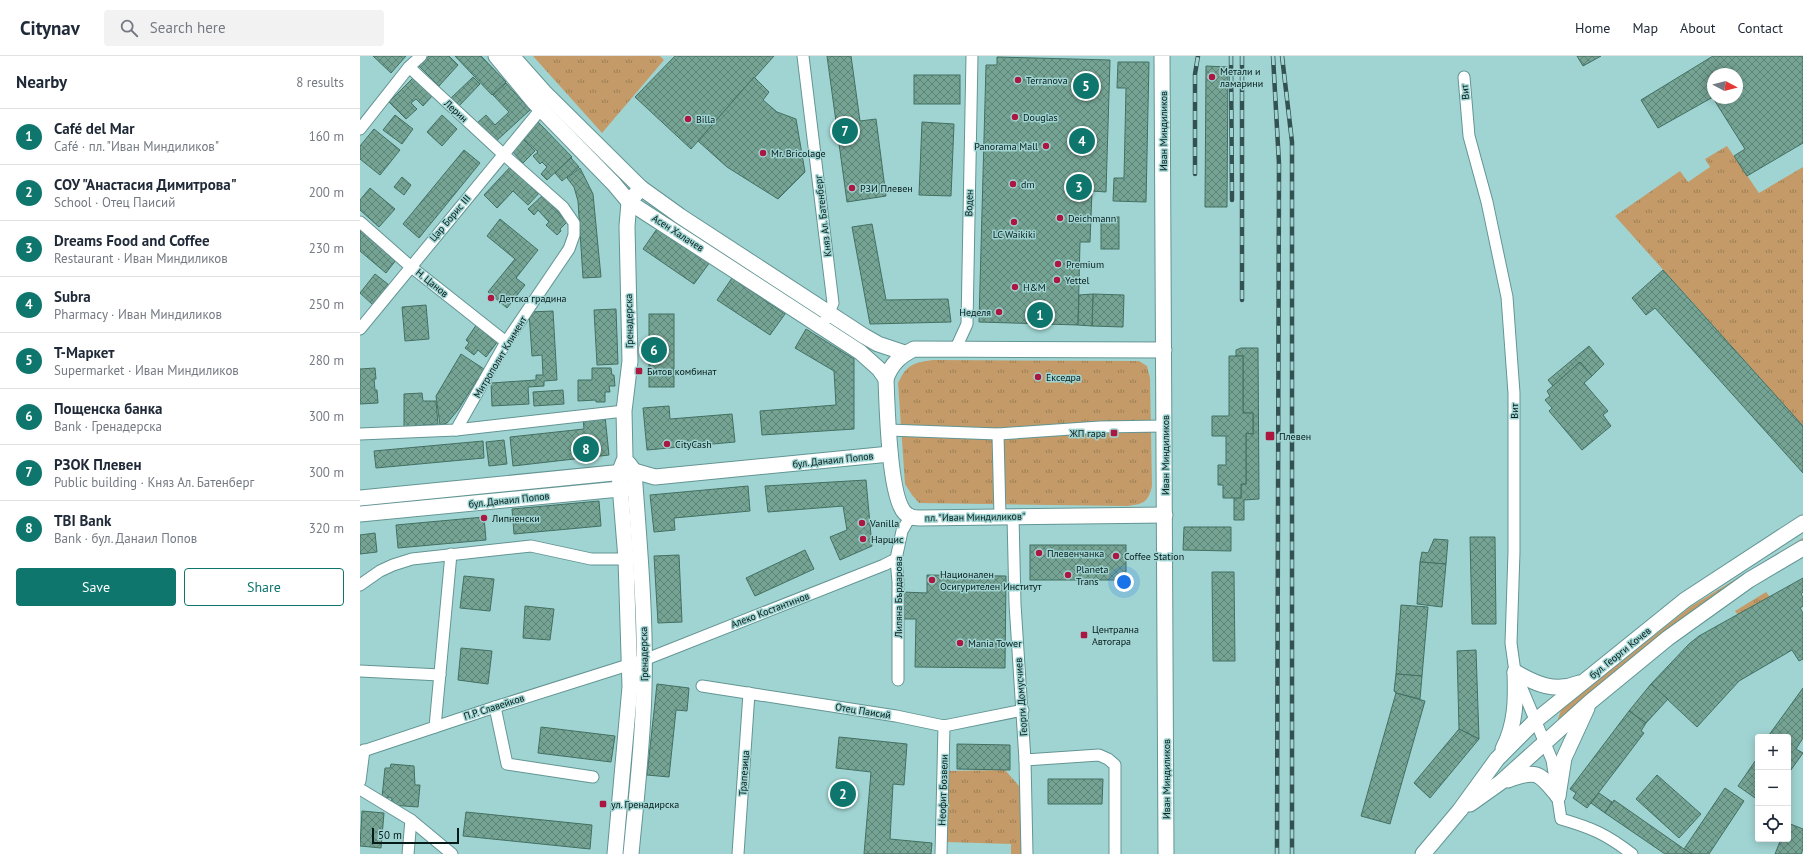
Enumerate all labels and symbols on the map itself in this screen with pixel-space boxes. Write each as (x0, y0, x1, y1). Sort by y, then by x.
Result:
place label: Метали и ламарини (1219, 65, 1263, 90)
north arrow (1707, 68, 1743, 104)
pin: 5 (1073, 71, 1099, 101)
marker: Метали и ламарини (1207, 72, 1217, 82)
place label: Terranova (1026, 74, 1068, 87)
marker: Terranova (1013, 75, 1023, 85)
street label: Вит (1458, 84, 1472, 100)
street label: Иван Миндиликов (1157, 91, 1170, 171)
street label: Лерин (441, 96, 471, 125)
place label: Douglas (1023, 111, 1058, 124)
marker: Douglas (1010, 112, 1020, 122)
place label: Billa (696, 113, 715, 126)
marker: Billa (683, 114, 693, 124)
pin: 7 (832, 116, 858, 146)
pin: 4 (1069, 126, 1095, 156)
place label: Panorama Mall (974, 140, 1038, 153)
marker: Panorama Mall (1041, 141, 1051, 151)
place label: Mr. Bricolage (771, 147, 826, 160)
marker: Mr. Bricolage (758, 148, 768, 158)
pin: 3 (1066, 172, 1092, 202)
street label: Княз Ал. Батенберг (812, 174, 834, 258)
place label: dm (1021, 178, 1035, 191)
marker: dm (1008, 179, 1018, 189)
place label: РЗИ Плевен (860, 182, 913, 195)
marker: РЗИ Плевен (847, 183, 857, 193)
street label: Воден (962, 189, 976, 217)
street label: Цар Борис III (427, 192, 473, 244)
street label: Асен Халачев (650, 211, 706, 255)
place label: Deichmann (1068, 212, 1116, 225)
marker: Deichmann (1055, 213, 1065, 223)
marker: LC Waikiki (1009, 217, 1019, 227)
place label: LC Waikiki (993, 228, 1035, 241)
place label: Premium (1066, 258, 1104, 271)
marker: Premium (1053, 259, 1063, 269)
street label: Н. Цанов (413, 266, 451, 300)
place label: Yettel (1065, 274, 1090, 287)
marker: Yettel (1052, 275, 1062, 285)
place label: H&M (1023, 281, 1046, 294)
marker: H&M (1010, 282, 1020, 292)
place label: Детска градина (499, 292, 567, 305)
marker: Детска градина (486, 293, 496, 303)
street label: Гренадерска (622, 294, 636, 348)
pin: 1 (1027, 300, 1053, 330)
place label: Неделя (959, 306, 991, 319)
marker: Неделя (994, 307, 1004, 317)
street label: Митрополит Климент (470, 314, 530, 400)
pin: 6 (641, 335, 667, 365)
place label: Битов комбинат (647, 365, 716, 378)
marker: Битов комбинат (634, 366, 644, 376)
place label: Екседра (1046, 371, 1081, 384)
marker: Екседра (1033, 372, 1043, 382)
street label: Вит (1508, 403, 1521, 419)
street label: Иван Миндиликов (1159, 415, 1172, 495)
place label: ЖП гара (1069, 427, 1106, 440)
marker: ЖП гара (1109, 428, 1119, 438)
marker: Плевен (1264, 430, 1276, 442)
place label: Плевен (1279, 430, 1311, 443)
pin: 8 (573, 434, 599, 464)
place label: CityCash (675, 438, 712, 451)
marker: CityCash (662, 439, 672, 449)
street label: бул. Данаил Попов (792, 449, 874, 471)
street label: бул. Данаил Попов (468, 489, 550, 511)
street label: пл. "Иван Миндиликов" (925, 510, 1025, 524)
place label: Липненски (491, 512, 540, 525)
marker: Липненски (479, 513, 489, 523)
place label: Vanilla (869, 517, 899, 530)
marker: Vanilla (857, 518, 867, 528)
place label: Нарцис (871, 533, 904, 546)
marker: Нарцис (858, 534, 868, 544)
place label: Плевенчанка (1047, 547, 1104, 560)
marker: Плевенчанка (1034, 548, 1044, 558)
place label: Coffee Station (1124, 550, 1184, 563)
marker: Coffee Station (1111, 551, 1121, 561)
street label: Лиляна Бърдарова (892, 556, 905, 639)
place label: Planeta Trans (1076, 563, 1108, 588)
place label: Национален Осигурителен Институт (940, 568, 1042, 593)
marker: Planeta Trans (1063, 570, 1073, 580)
your location (1114, 572, 1134, 592)
marker: Национален Осигурителен Институт (927, 575, 937, 585)
street label: Алеко Костантинов (729, 589, 811, 631)
place label: Централна Автогара (1092, 623, 1139, 648)
street label: бул. Георги Кочев (1587, 624, 1653, 682)
street label: Гренадерска (637, 627, 651, 681)
marker: Централна Автогара (1079, 630, 1089, 640)
place label: Mania Tower (968, 637, 1022, 650)
marker: Mania Tower (955, 638, 965, 648)
street label: Георги Домусчиев (1012, 657, 1030, 737)
street label: П.Р. Славейков (462, 691, 526, 723)
street label: Отец Паисий (834, 700, 892, 722)
street label: Иван Миндиликов (1160, 739, 1173, 819)
street label: Трапезица (736, 750, 752, 796)
street label: Неофит Бозвели (935, 754, 951, 826)
pin: 2 (830, 779, 856, 809)
place label: ул. Гренадирска (611, 798, 679, 811)
marker: ул. Гренадирска (598, 799, 608, 809)
scale bar (372, 826, 459, 845)

